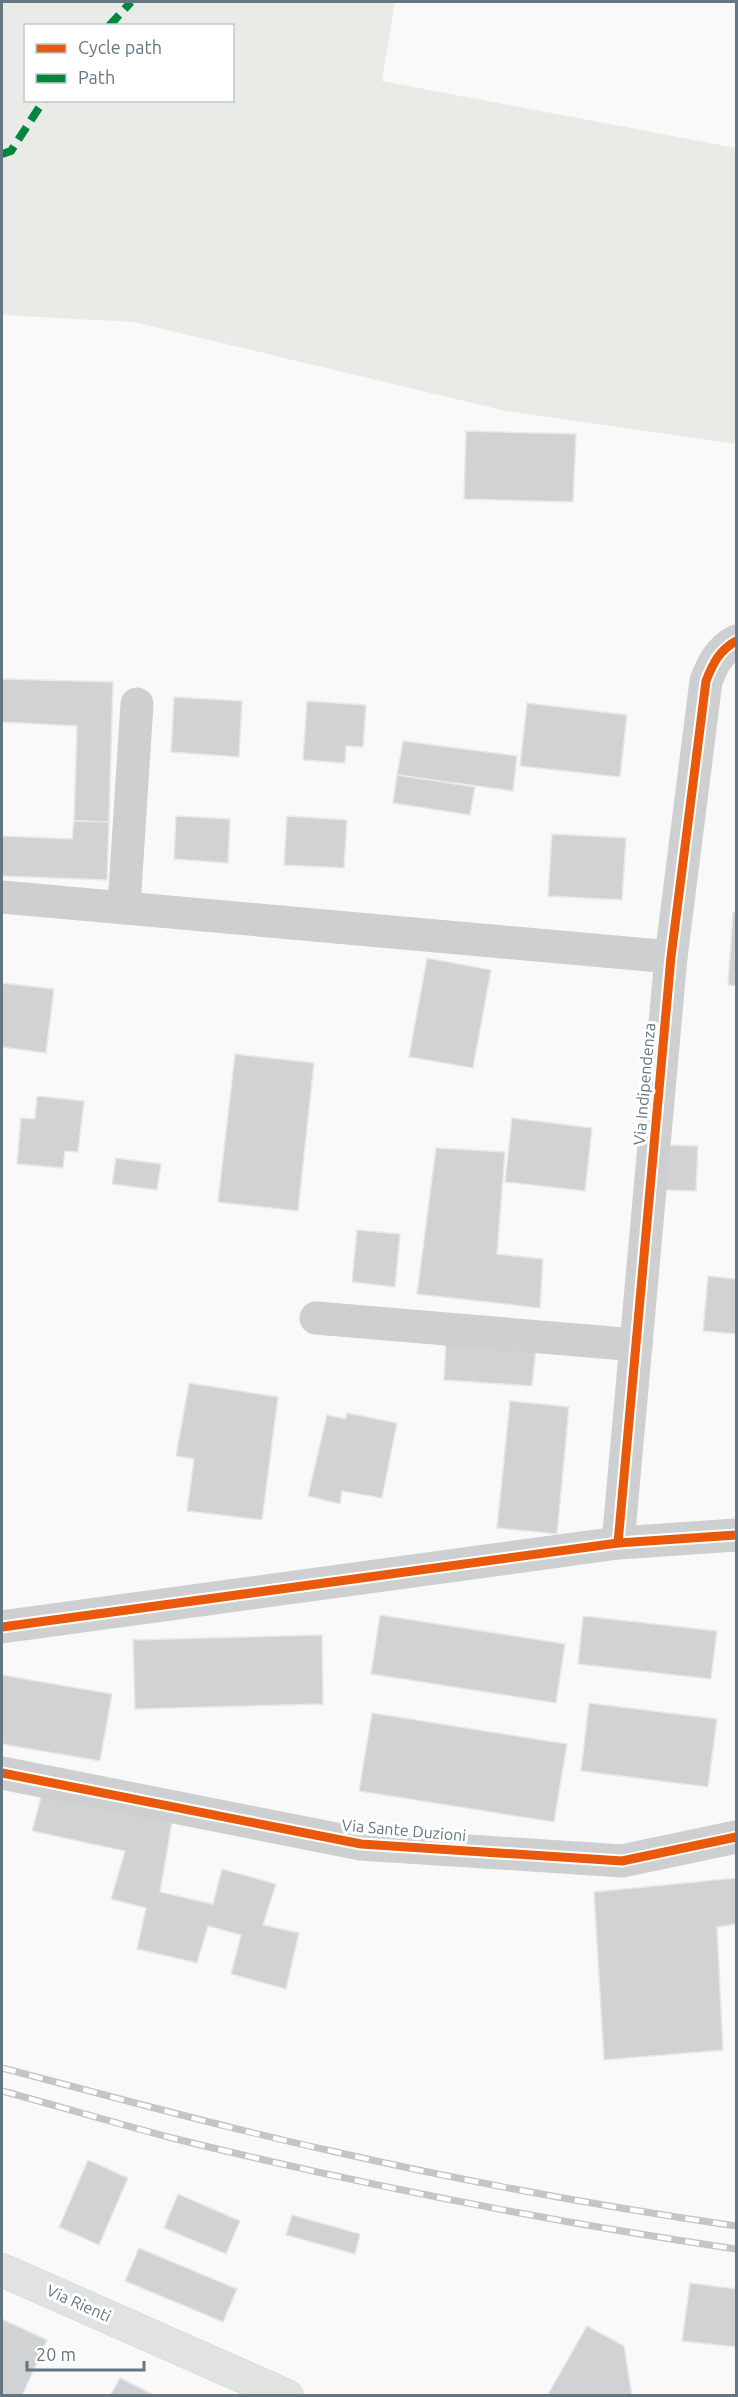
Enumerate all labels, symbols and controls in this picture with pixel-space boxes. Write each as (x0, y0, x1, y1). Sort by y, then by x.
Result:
legend (24, 24, 234, 102)
text: Cycle path (78, 37, 162, 57)
text: Path (78, 67, 115, 87)
street label: Via Indipendenza (630, 1022, 658, 1146)
street label: Via Sante Duzioni (341, 1816, 467, 1844)
street label: Via Rienti (44, 2281, 114, 2325)
scale bar (27, 2334, 144, 2372)
text: 20 m (36, 2344, 76, 2364)

